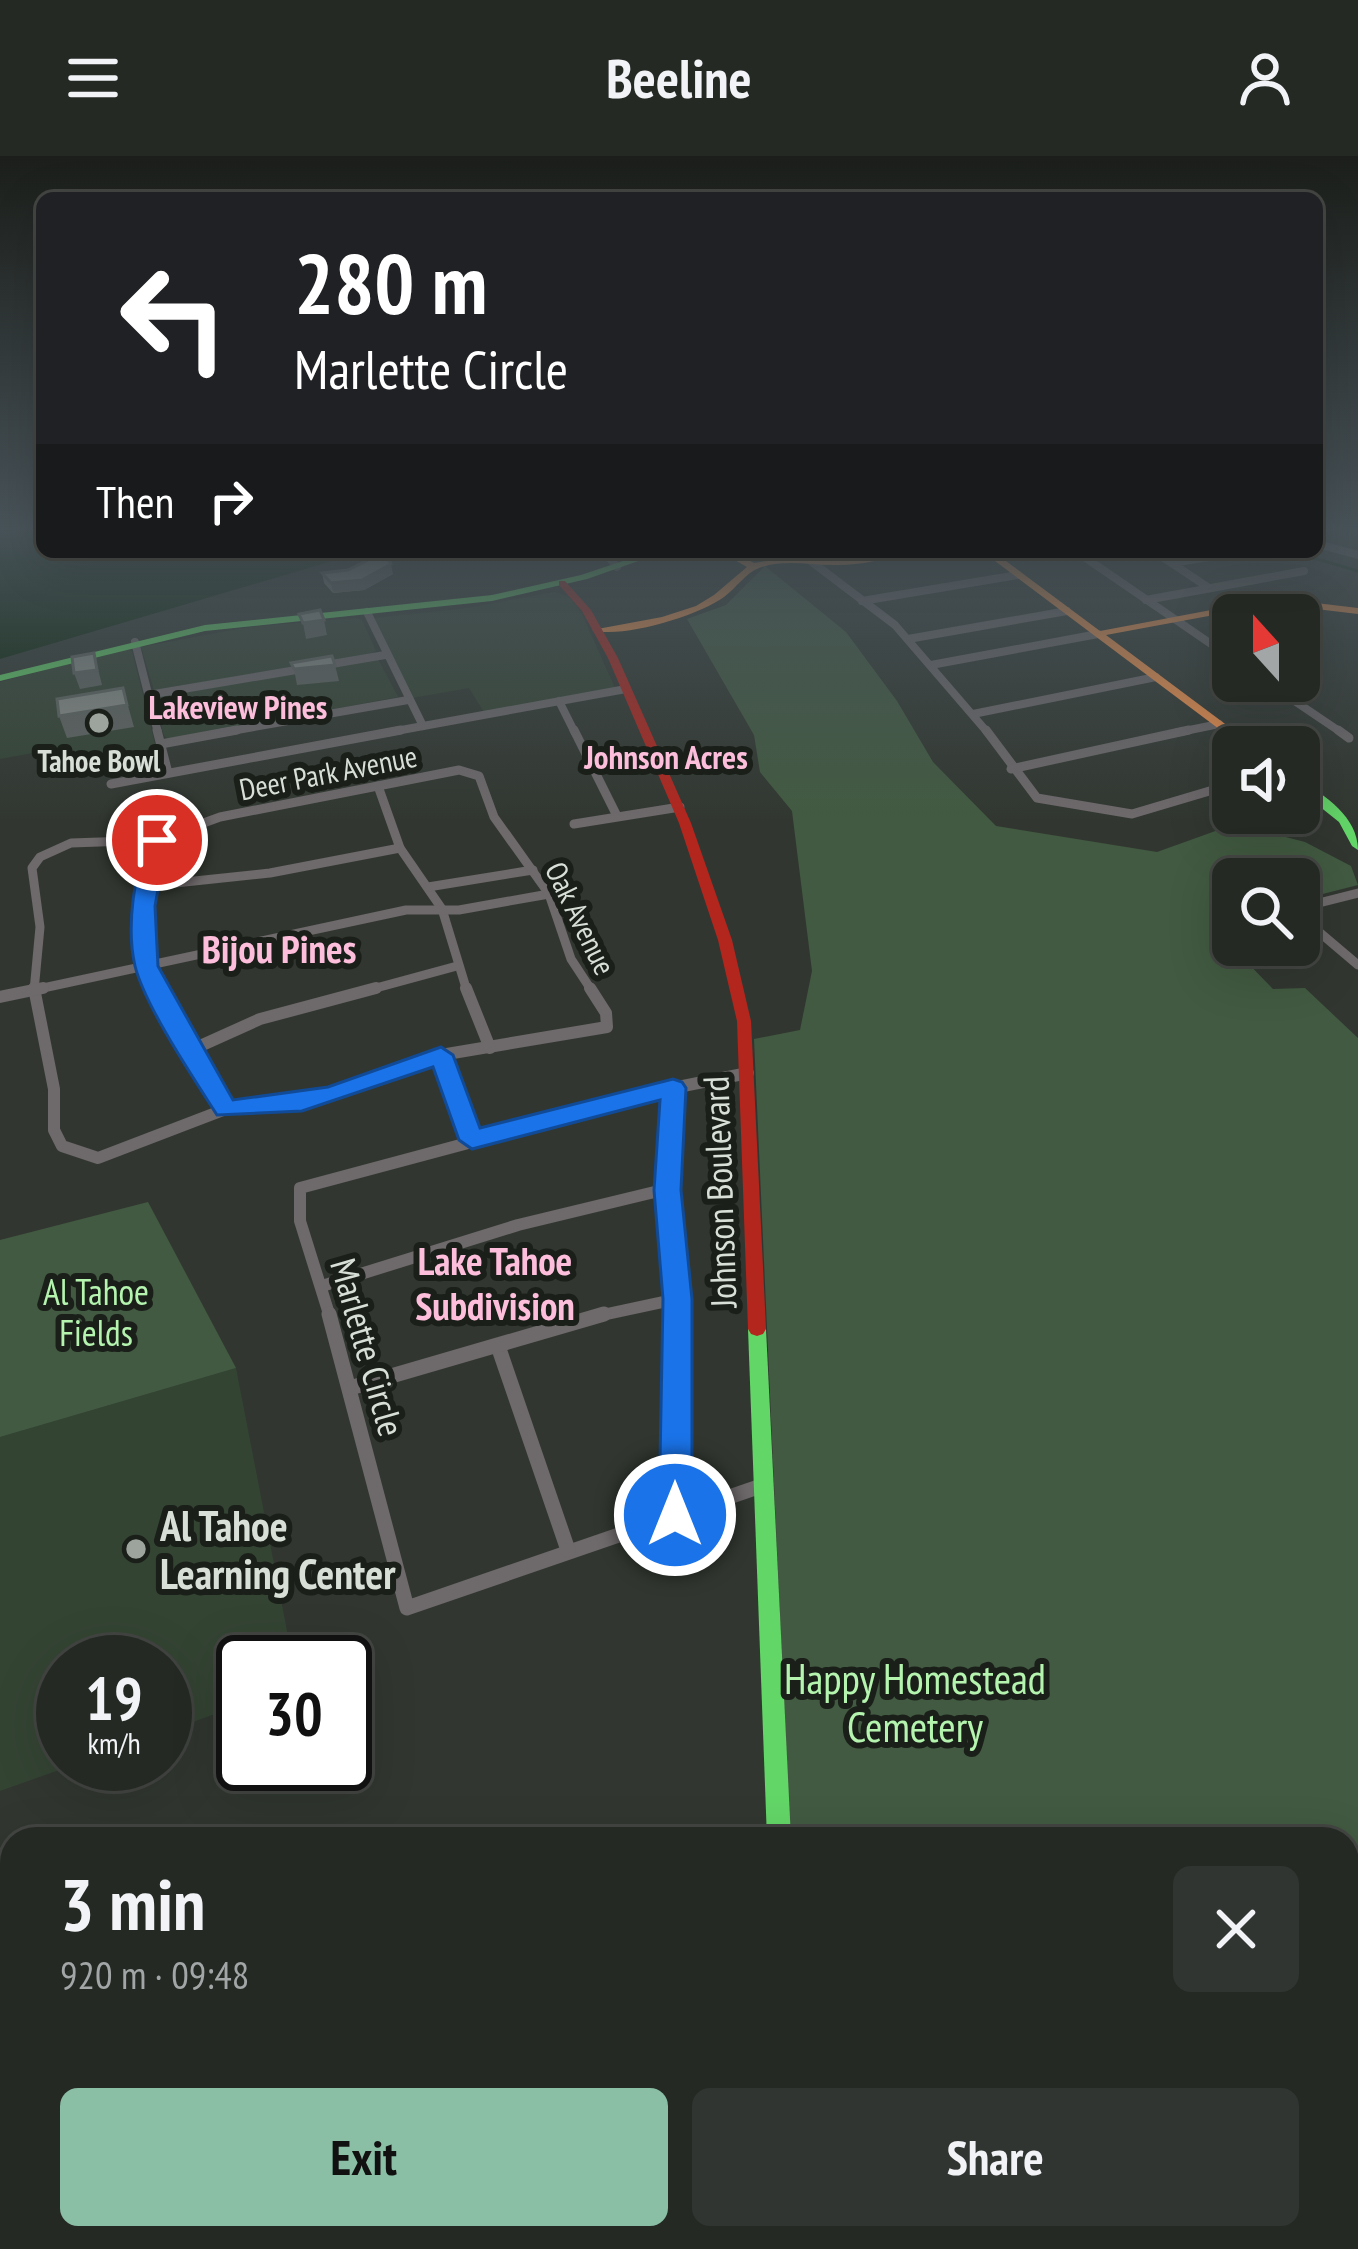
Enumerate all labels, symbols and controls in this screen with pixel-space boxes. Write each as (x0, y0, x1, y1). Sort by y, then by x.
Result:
text: Beeline (606, 43, 752, 113)
icon: menu (60, 45, 126, 111)
icon: person (1232, 45, 1298, 111)
text: 280 m (294, 228, 487, 337)
icon: left (96, 240, 252, 396)
text: Marlette Circle (294, 334, 568, 404)
icon: right (198, 468, 264, 534)
text: Then (96, 472, 174, 530)
north arrow (1212, 594, 1320, 702)
map controls (1212, 594, 1320, 966)
district label: Lakeview Pines (149, 685, 327, 728)
marker: Tahoe Bowl (86, 710, 112, 736)
button: sound (1212, 726, 1320, 834)
district label: Johnson Acres (583, 735, 748, 778)
street label: Deer Park Avenue (236, 736, 420, 808)
place label: Tahoe Bowl (38, 741, 161, 780)
pin (106, 789, 208, 891)
icon: arrive (124, 807, 190, 873)
street label: Oak Avenue (537, 855, 625, 981)
button: search (1212, 858, 1320, 966)
district label: Bijou Pines (202, 923, 356, 974)
street label: Johnson Boulevard (691, 1075, 747, 1310)
district label: Lake Tahoe Subdivision (415, 1235, 575, 1331)
street label: Marlette Circle (320, 1253, 416, 1441)
park label: Al Tahoe Fields (43, 1268, 149, 1356)
position arrow (612, 1452, 738, 1578)
place label: Al Tahoe Learning Center (159, 1498, 396, 1601)
marker: Al Tahoe Learning Center (123, 1536, 149, 1562)
speed limit sign: 30 (216, 1635, 372, 1791)
park label: Happy Homestead Cemetery (784, 1651, 1046, 1754)
text: 19 (85, 1659, 143, 1737)
text: km/h (87, 1723, 141, 1762)
text: 3 min (60, 1857, 205, 1950)
button: close (1173, 1866, 1299, 1992)
text: 920 m · 09:48 (60, 1949, 249, 2000)
button: Exit (60, 2088, 668, 2226)
button: Share (692, 2088, 1299, 2226)

